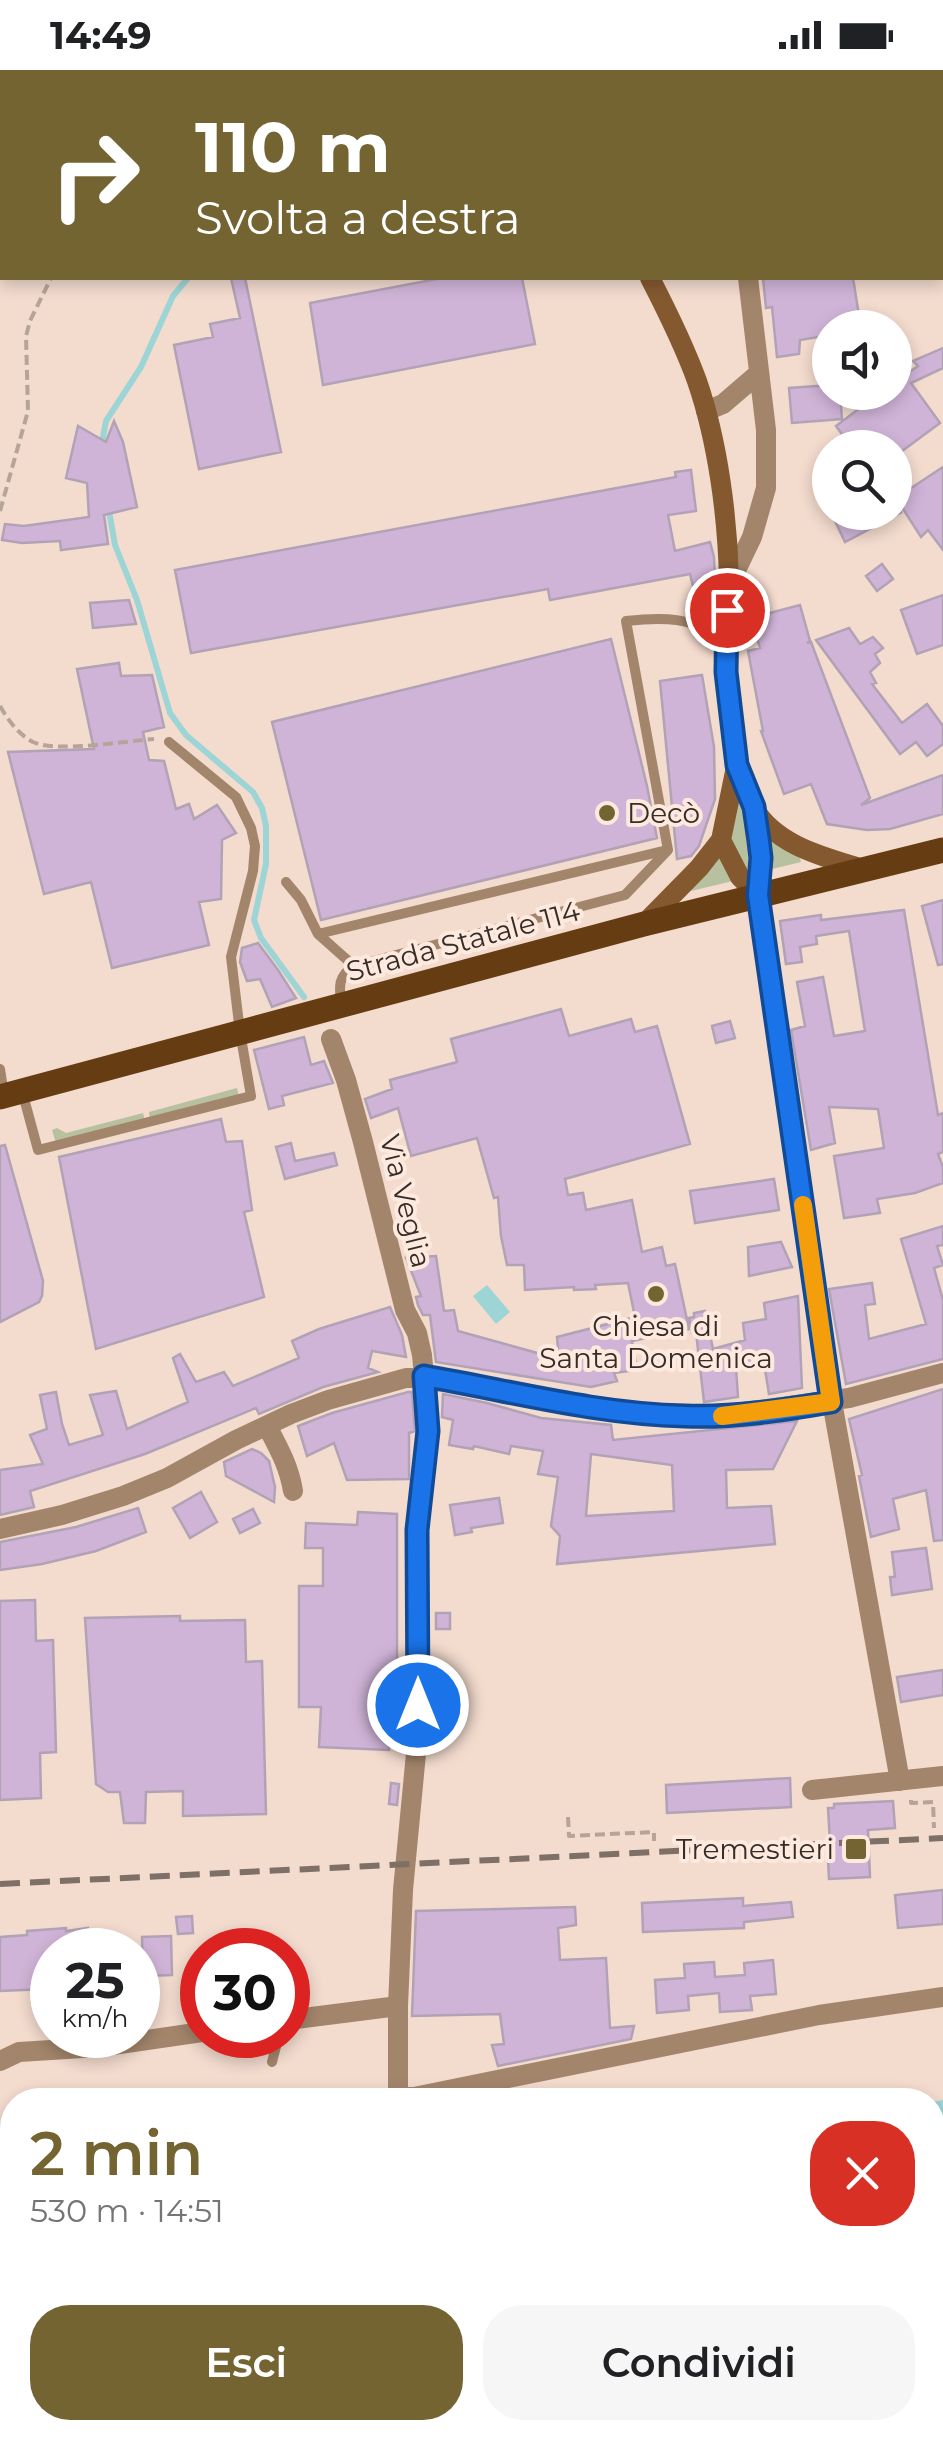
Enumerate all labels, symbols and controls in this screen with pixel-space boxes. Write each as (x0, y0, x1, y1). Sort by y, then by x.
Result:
text: 14:49 (50, 12, 152, 59)
text: 110 m (195, 104, 391, 190)
icon: right (30, 110, 160, 240)
text: Svolta a destra (195, 190, 521, 245)
map controls (812, 310, 912, 530)
button: sound (812, 310, 912, 410)
button: search (812, 430, 912, 530)
pin (685, 568, 770, 653)
icon: arrive (700, 583, 755, 638)
place label: Decò (627, 796, 700, 830)
marker: Decò (596, 802, 618, 824)
street label: Strada Statale 114 (342, 893, 584, 989)
street label: Via Veglia (373, 1131, 439, 1271)
marker: Chiesa di Santa Domenica (645, 1283, 667, 1305)
place label: Chiesa di Santa Domenica (539, 1309, 773, 1375)
position arrow (366, 1653, 470, 1757)
place label: Tremestieri (676, 1832, 834, 1866)
marker: Tremestieri (843, 1836, 869, 1862)
speed limit sign: 30 (180, 1928, 310, 2058)
text: 25 (65, 1950, 125, 2011)
text: km/h (62, 2003, 128, 2033)
text: 2 min (30, 2117, 203, 2190)
button: close (810, 2121, 915, 2226)
text: 530 m · 14:51 (30, 2191, 224, 2230)
button: Esci (30, 2305, 463, 2420)
button: Condividi (483, 2305, 915, 2420)

